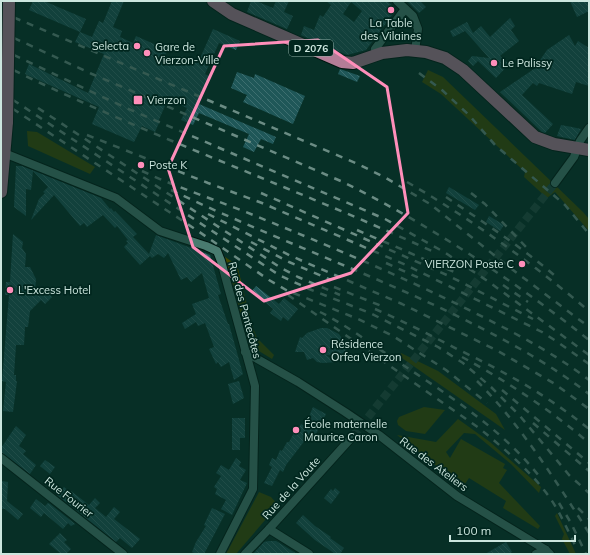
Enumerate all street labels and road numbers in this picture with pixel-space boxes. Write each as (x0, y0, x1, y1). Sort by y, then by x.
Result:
road number: D 2076 (289, 40, 333, 56)
street label: Rue des Pentecôtes (225, 260, 265, 360)
street label: Rue des Ateliers (397, 434, 471, 494)
street label: Rue de la Voute (259, 454, 323, 522)
street label: Rue Fourier (42, 474, 96, 520)

